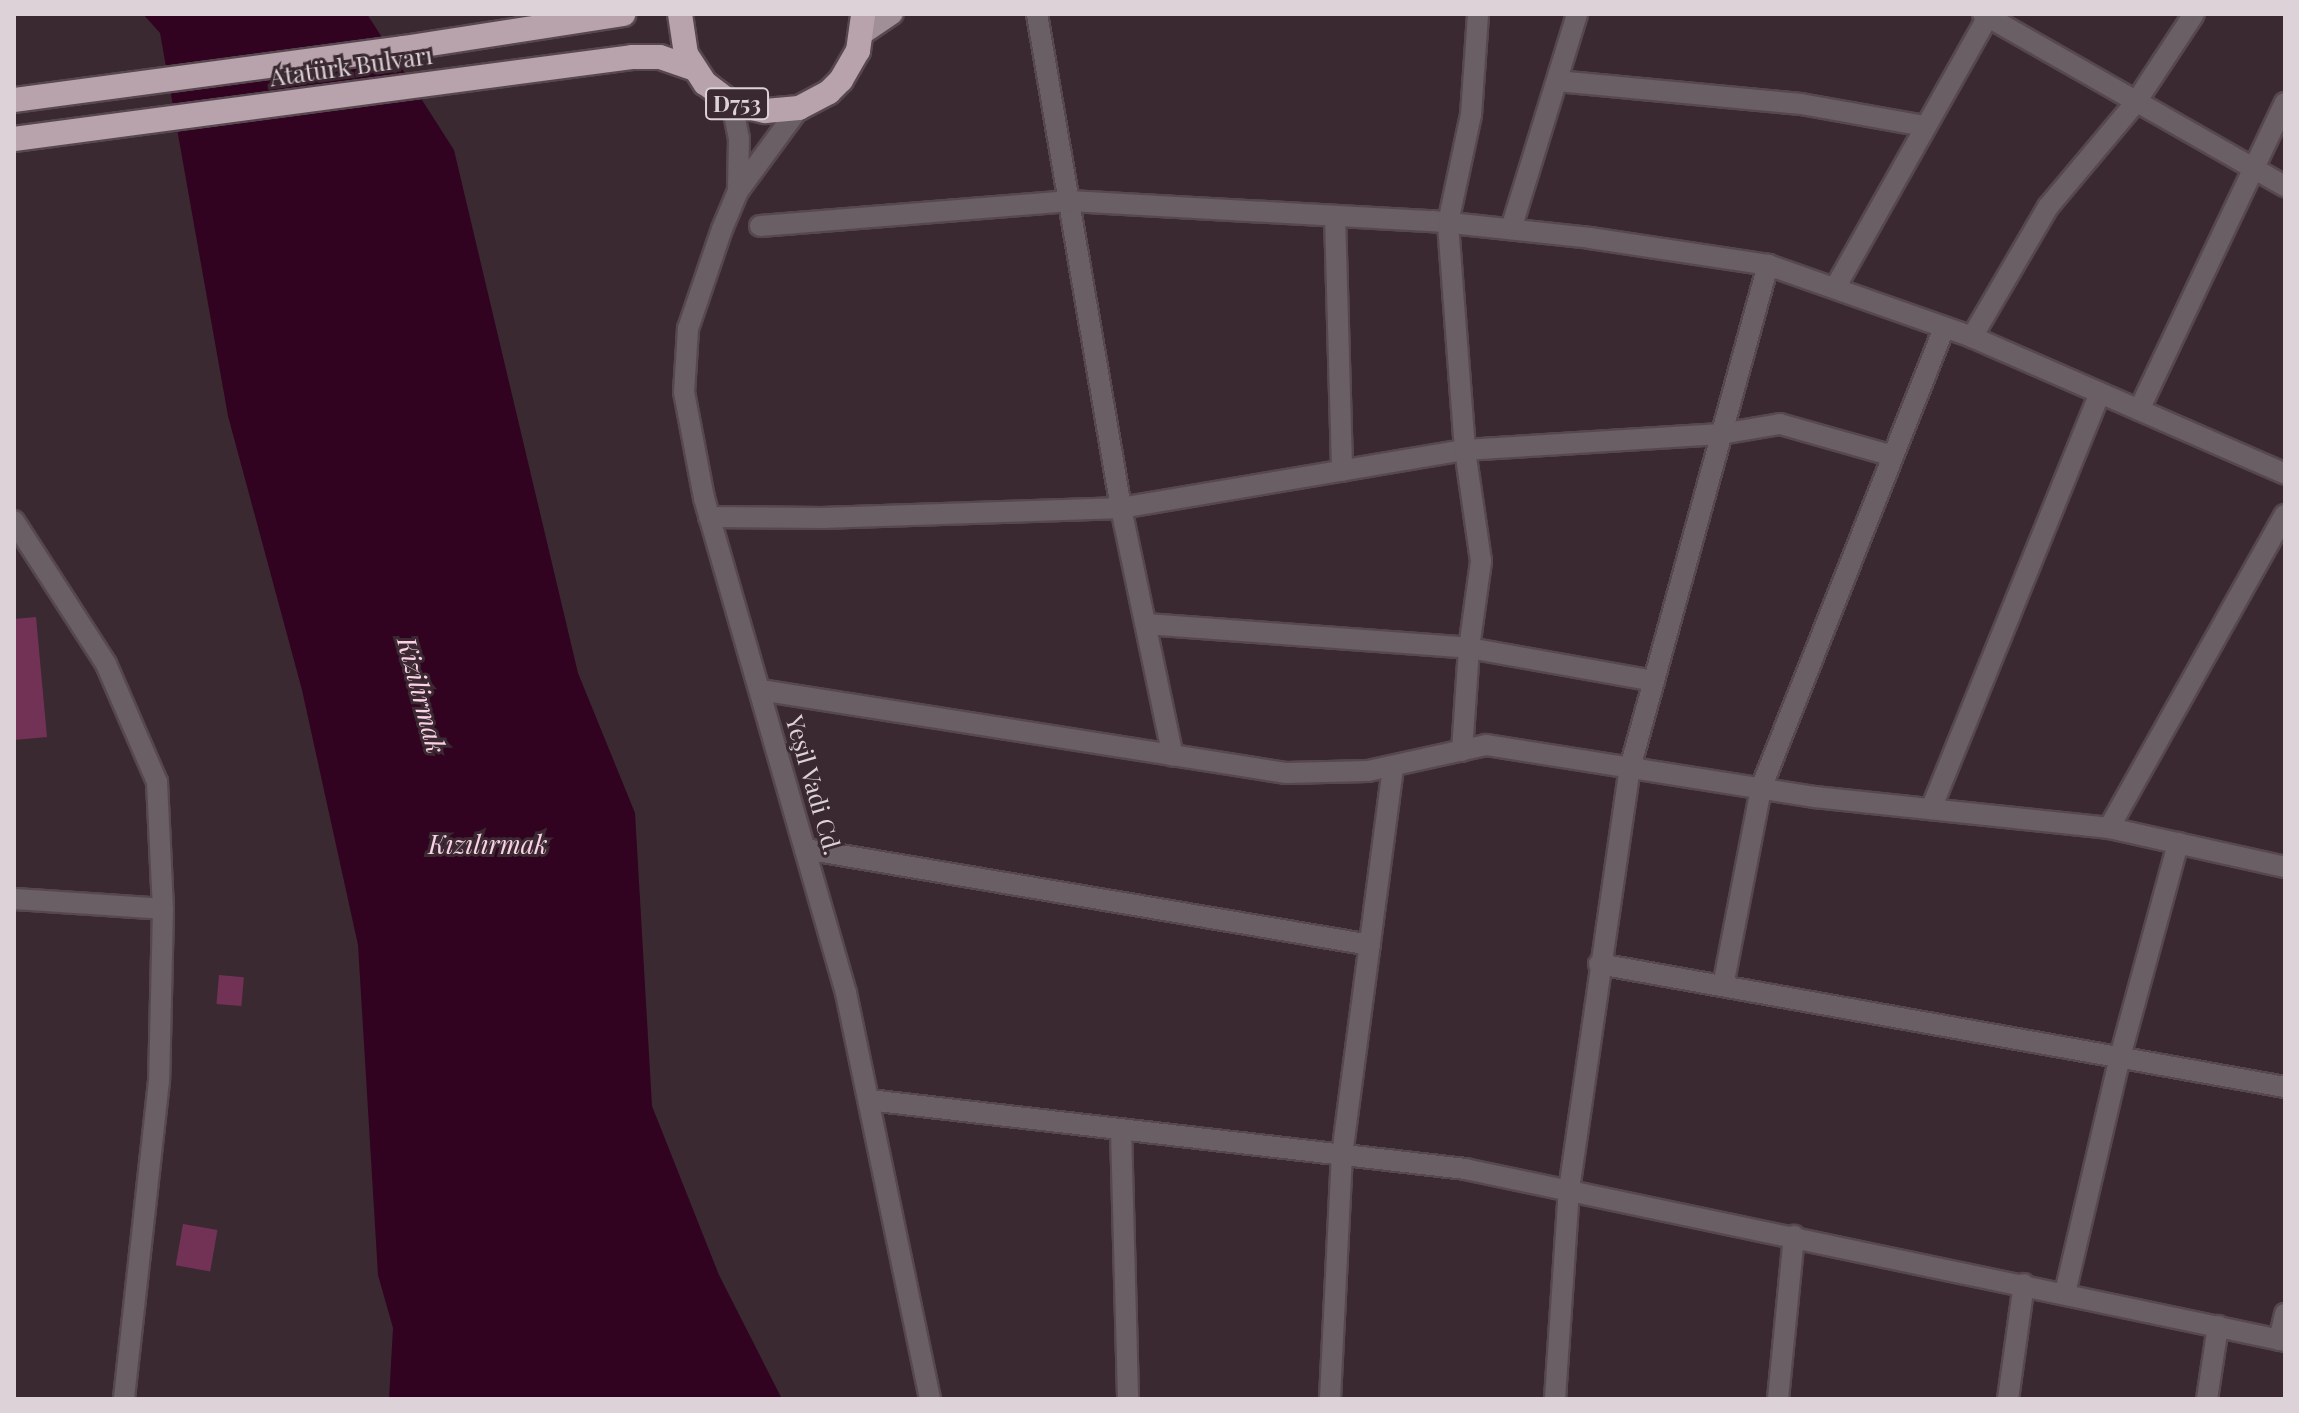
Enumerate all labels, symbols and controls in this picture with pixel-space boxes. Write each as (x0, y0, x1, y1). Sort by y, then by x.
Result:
street label: Atatürk Bulvarı (268, 40, 434, 92)
road number: D753 (705, 86, 769, 122)
water label: Kizilirmak (391, 633, 453, 757)
street label: Yeşil Vadi Cd. (780, 712, 848, 858)
water label: Kızılırmak (428, 828, 548, 860)

